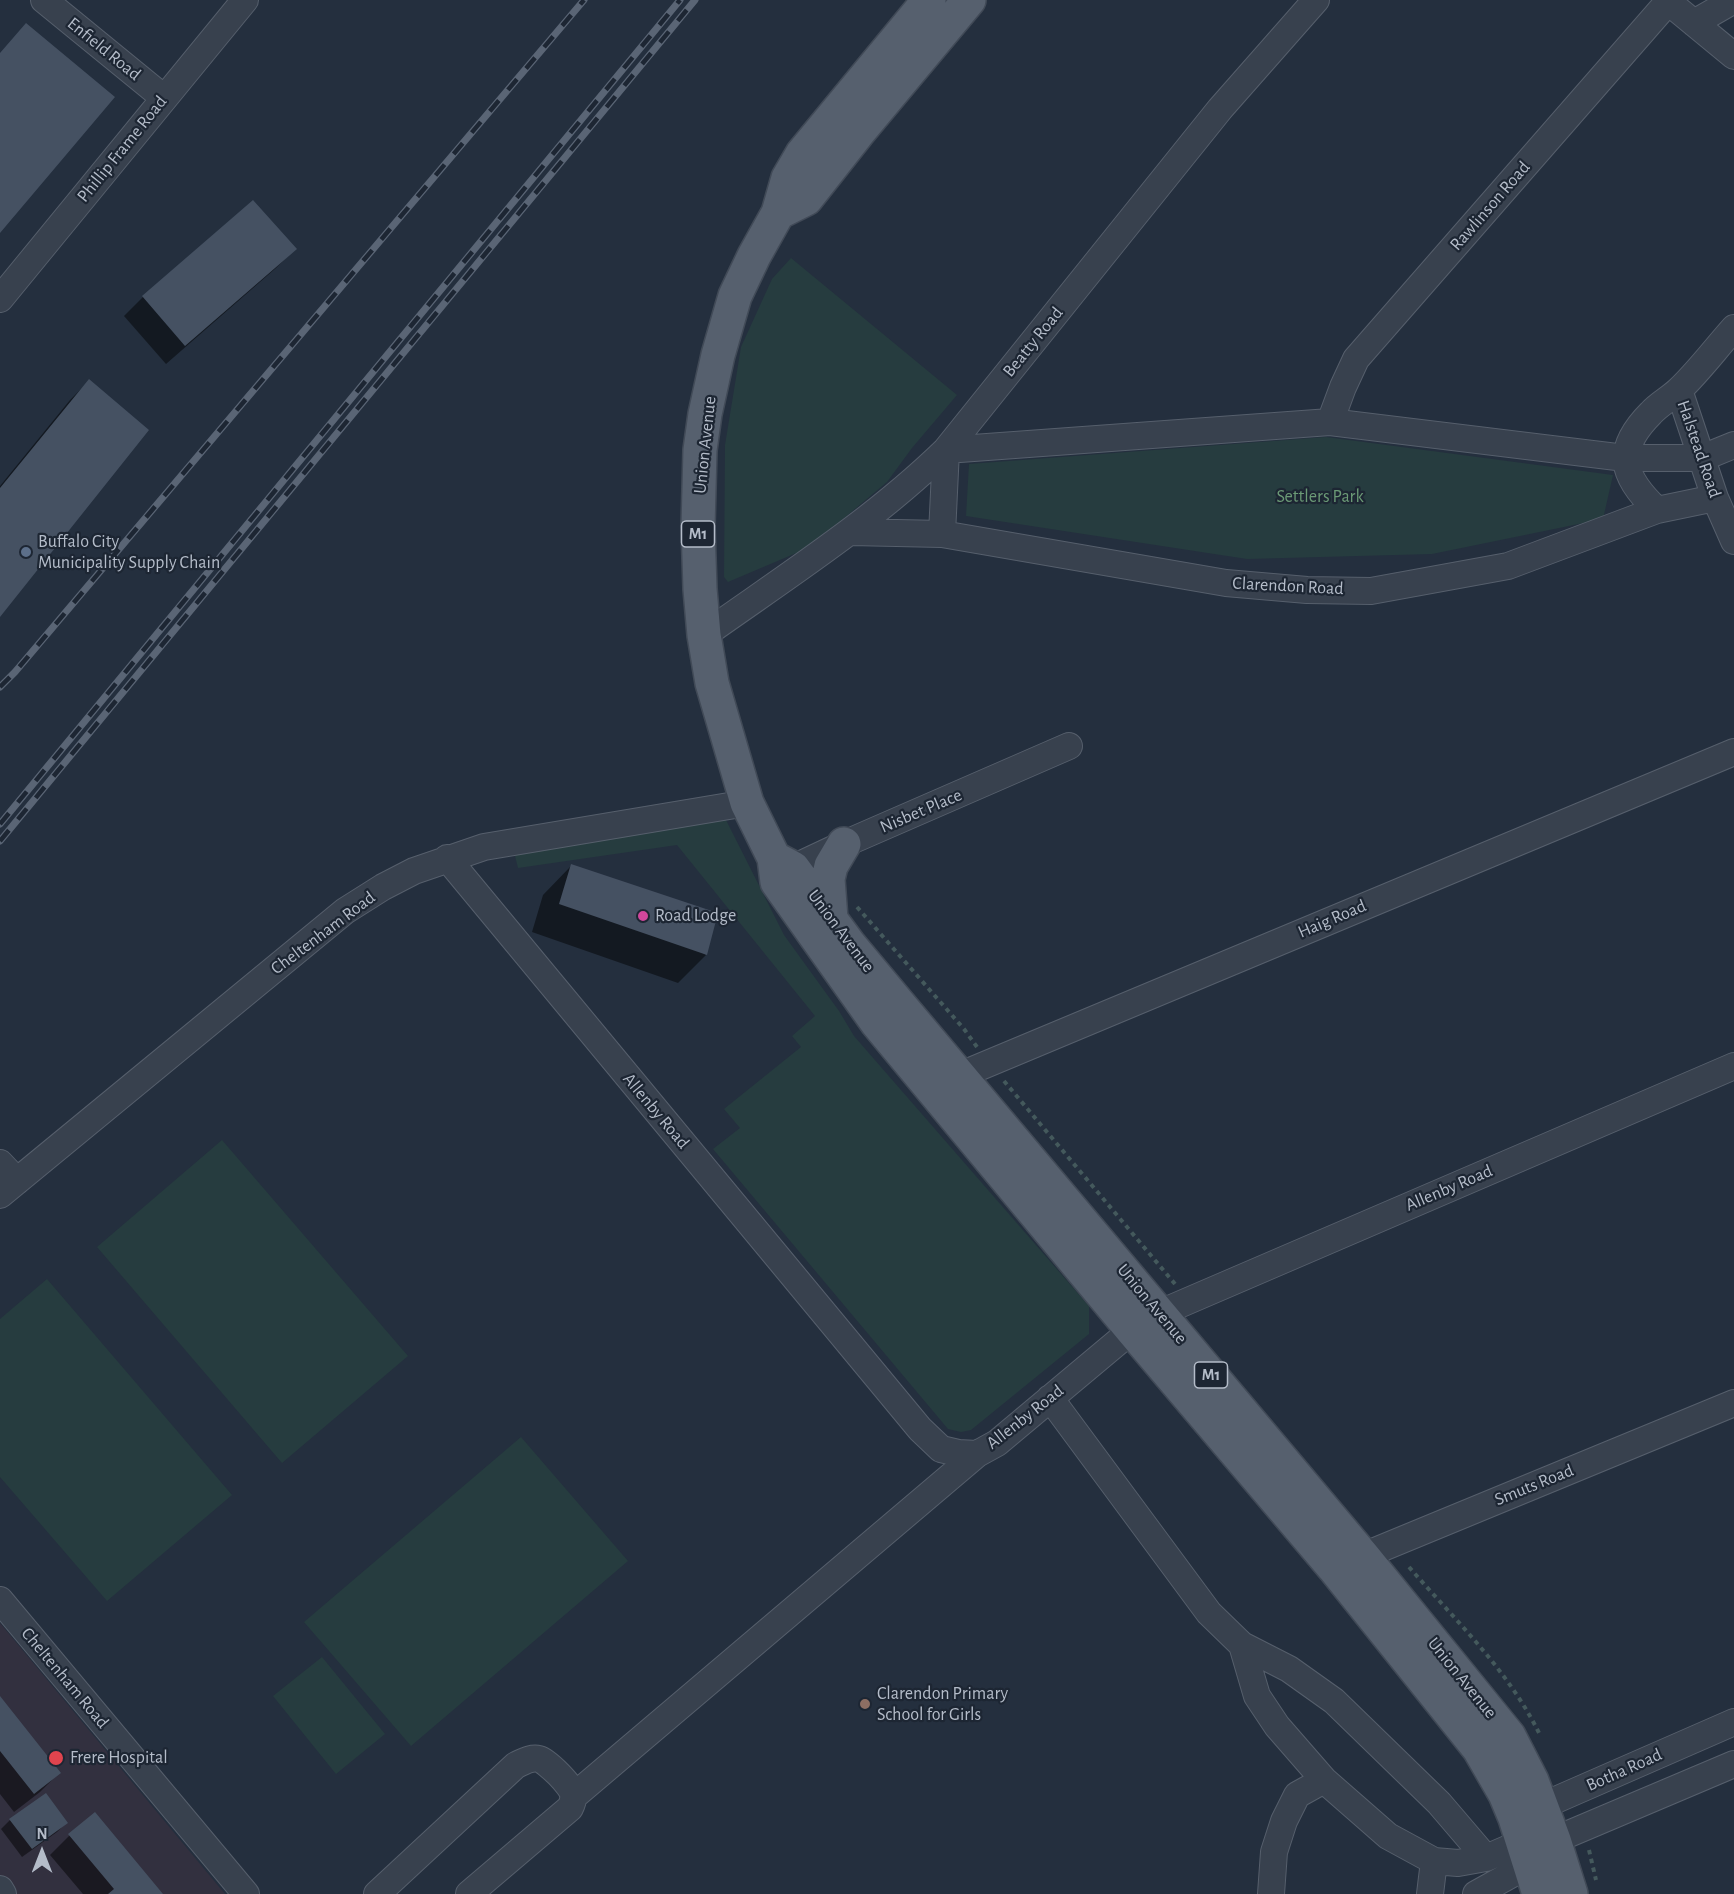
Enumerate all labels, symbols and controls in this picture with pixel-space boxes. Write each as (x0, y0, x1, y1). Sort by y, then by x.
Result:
street label: Enfield Road (63, 13, 145, 85)
street label: Phillip Frame Road (72, 91, 172, 207)
street label: Rawlinson Road (1445, 157, 1535, 255)
street label: Beatty Road (998, 303, 1068, 381)
street label: Union Avenue (689, 395, 721, 495)
street label: Halstead Road (1672, 397, 1726, 501)
park label: Settlers Park (1276, 486, 1364, 508)
road number: M1 (682, 521, 714, 547)
place label: Buffalo City Municipality Supply Chain (38, 531, 220, 574)
marker: Buffalo City Municipality Supply Chain (19, 545, 33, 559)
street label: Clarendon Road (1232, 572, 1344, 600)
street label: Nisbet Place (877, 784, 965, 838)
street label: Union Avenue (803, 885, 879, 977)
street label: Cheltenham Road (267, 887, 379, 979)
street label: Haig Road (1295, 895, 1369, 943)
place label: Road Lodge (655, 905, 736, 927)
marker: Road Lodge (636, 909, 650, 923)
street label: Allenby Road (618, 1069, 694, 1153)
street label: Allenby Road (1402, 1160, 1496, 1216)
street label: Union Avenue (1112, 1260, 1192, 1348)
road number: M1 (1194, 1362, 1228, 1388)
street label: Allenby Road (982, 1380, 1068, 1454)
street label: Smuts Road (1491, 1459, 1577, 1511)
street label: Cheltenham Road (16, 1623, 114, 1733)
street label: Union Avenue (1423, 1633, 1501, 1723)
place label: Clarendon Primary School for Girls (877, 1683, 1008, 1726)
marker: Clarendon Primary School for Girls (858, 1697, 872, 1711)
street label: Botha Road (1583, 1744, 1665, 1796)
place label: Frere Hospital (70, 1747, 168, 1769)
marker: Frere Hospital (47, 1749, 65, 1767)
north arrow (12, 1822, 72, 1882)
text: N (36, 1826, 48, 1842)

